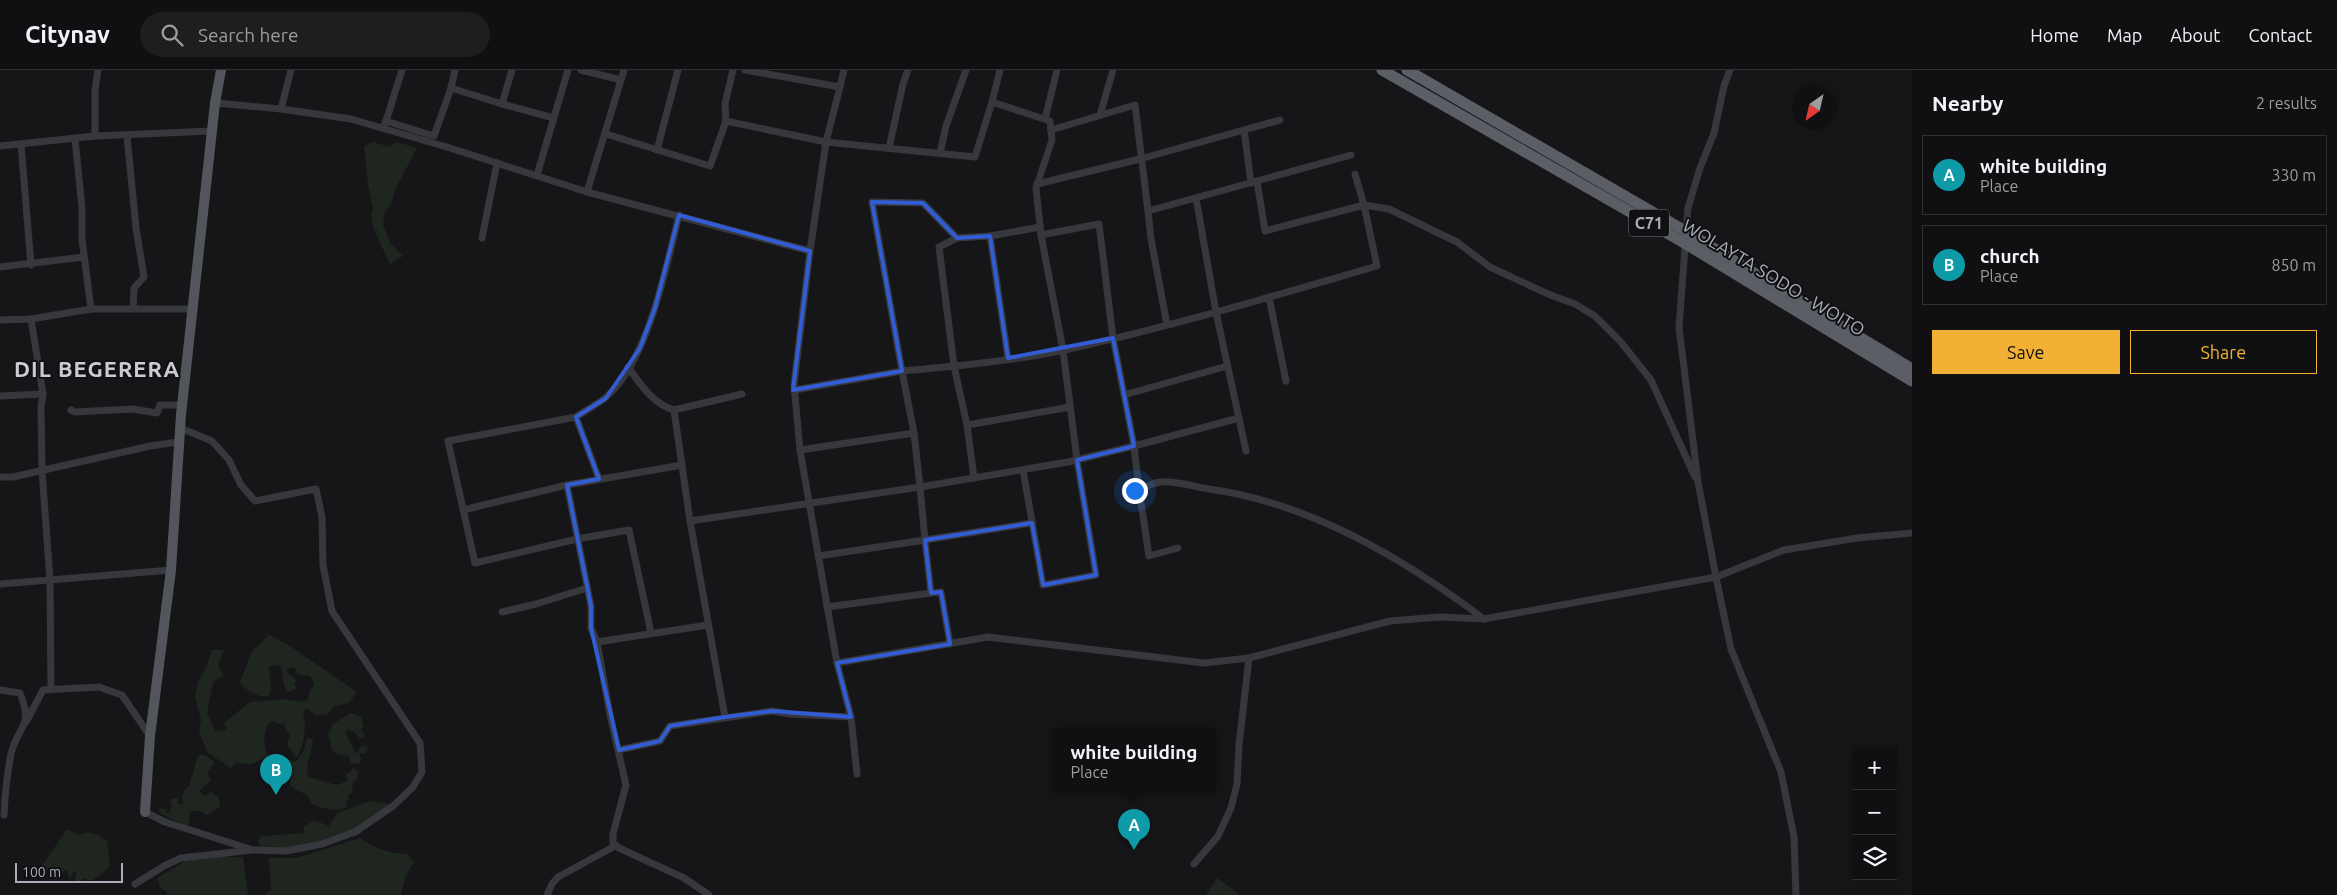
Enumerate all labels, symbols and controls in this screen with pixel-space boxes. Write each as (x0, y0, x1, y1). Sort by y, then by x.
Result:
search box (140, 12, 490, 57)
text: Citynav (25, 21, 110, 48)
icon: search (158, 21, 186, 49)
text: Search here (198, 24, 298, 46)
text: Home (2030, 25, 2079, 45)
text: Map (2107, 25, 2142, 45)
text: About (2170, 25, 2220, 45)
text: Contact (2248, 25, 2312, 45)
north arrow (1792, 85, 1837, 130)
text: Nearby (1932, 91, 2003, 115)
text: 2 results (2256, 94, 2317, 112)
text: white building (1980, 155, 2107, 177)
text: A (1943, 166, 1955, 184)
text: 330 m (2271, 166, 2316, 184)
text: Place (1980, 177, 2018, 195)
road number: C71 (1629, 210, 1669, 237)
street label: WOLAYTA SODO - WOITO (1679, 215, 1869, 339)
text: church (1980, 245, 2040, 267)
text: B (1944, 256, 1954, 274)
text: 850 m (2271, 256, 2316, 274)
text: Place (1980, 267, 2018, 285)
button: Save (1932, 330, 2120, 374)
button: Share (2130, 330, 2317, 374)
district label: DIL BEGERERA (14, 356, 180, 381)
your location (1122, 478, 1148, 504)
popup (1053, 728, 1215, 793)
text: white building (1070, 741, 1198, 763)
map controls (1852, 745, 1897, 880)
button: + (1852, 745, 1897, 790)
pin: B (260, 754, 292, 795)
text: Place (1070, 763, 1109, 781)
button: − (1852, 790, 1897, 835)
pin: A (1118, 809, 1150, 850)
button: layers (1852, 835, 1897, 880)
scale bar (15, 860, 122, 883)
text: 100 m (22, 864, 61, 880)

